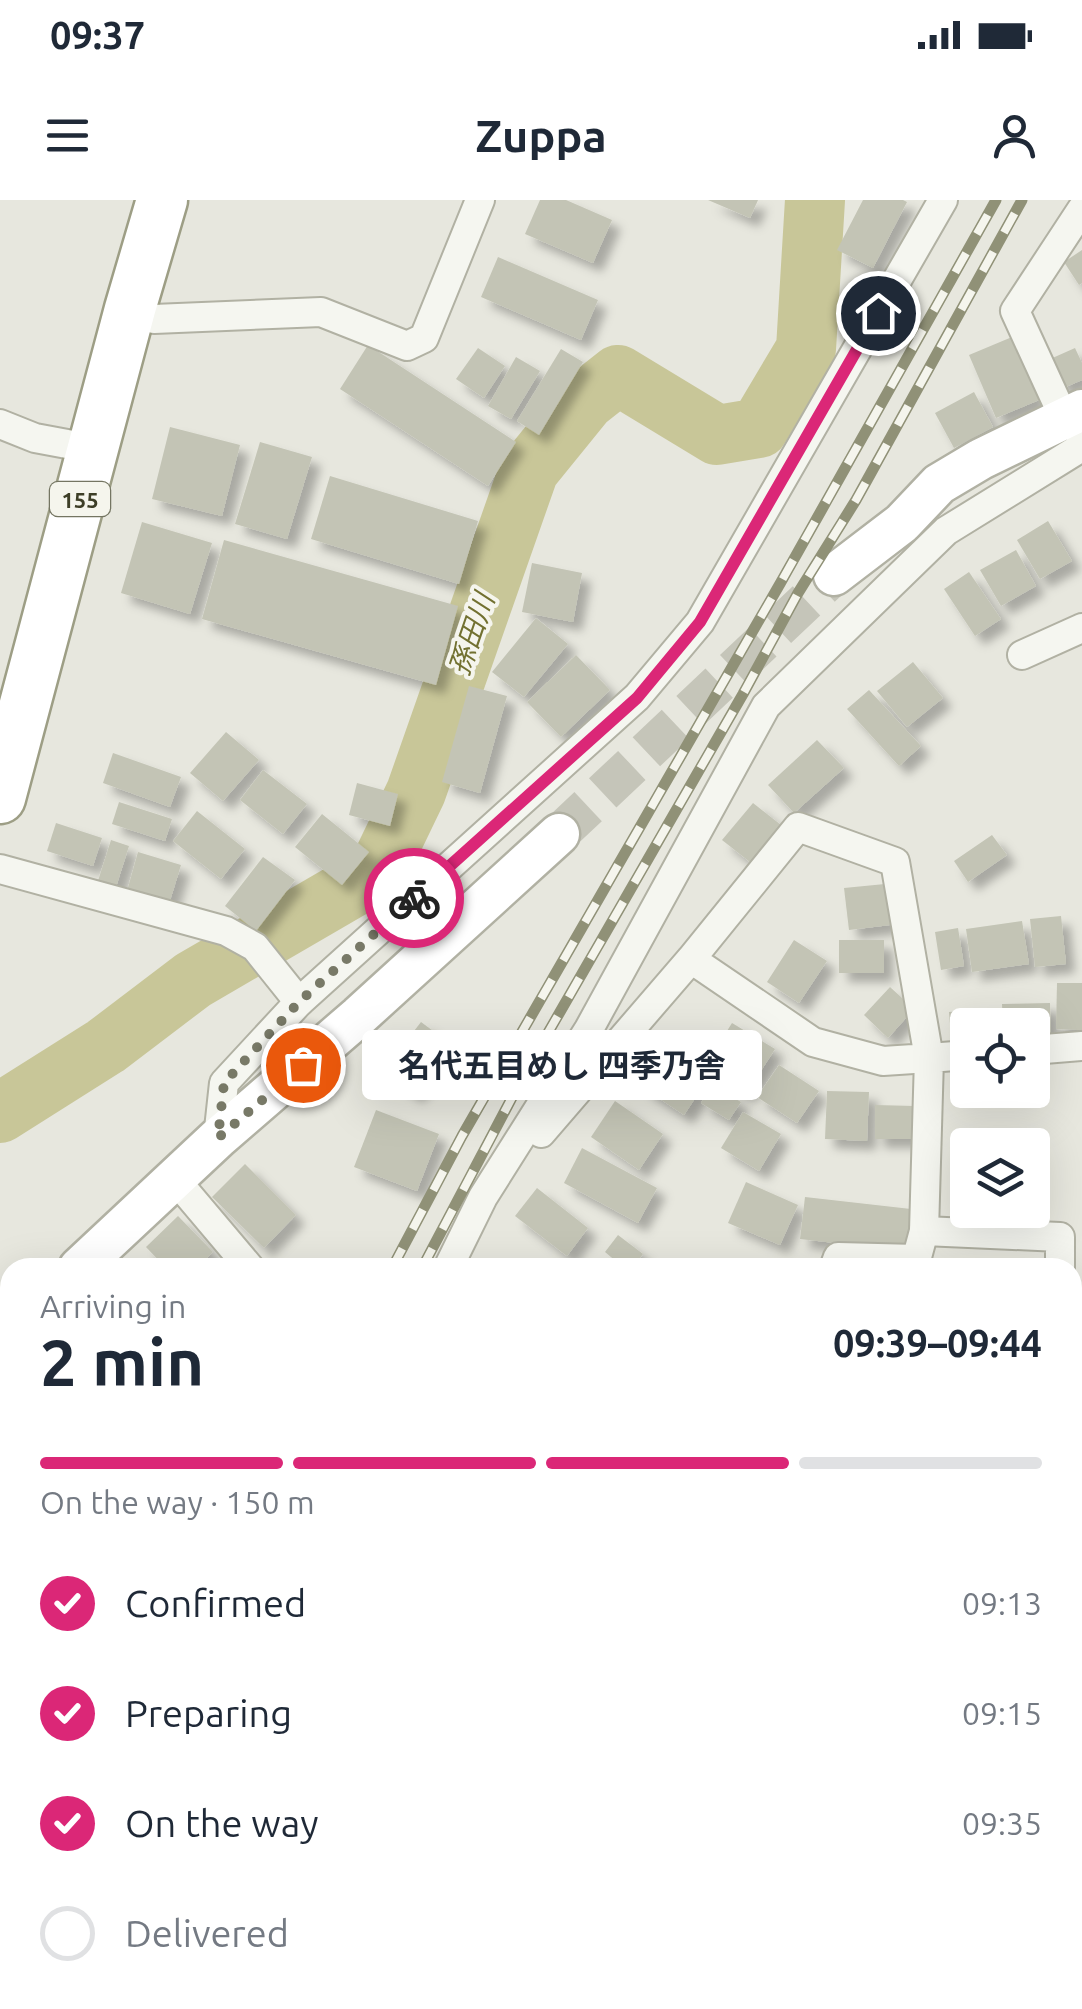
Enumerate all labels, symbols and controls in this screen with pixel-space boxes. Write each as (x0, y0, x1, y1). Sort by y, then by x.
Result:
text: 09:37 (50, 14, 145, 56)
icon: menu (40, 108, 95, 163)
icon: person (987, 108, 1042, 163)
text: Zuppa (475, 110, 607, 161)
pin (836, 271, 921, 356)
icon: home (851, 286, 906, 341)
road number: 155 (50, 482, 110, 516)
water label: 孫田川 (443, 586, 500, 679)
courier (364, 848, 464, 948)
icon: bike (387, 871, 442, 926)
map controls (950, 1008, 1050, 1228)
button: locate (950, 1008, 1050, 1108)
pin (261, 1023, 346, 1108)
callout: 名代五目めし 四季乃舎 (363, 1030, 763, 1100)
icon: bag (276, 1038, 331, 1093)
text: 名代五目めし 四季乃舎 (398, 1047, 726, 1083)
button: layers (950, 1128, 1050, 1228)
text: Arriving in (40, 1288, 186, 1324)
text: 09:39–09:44 (833, 1322, 1042, 1364)
text: 2 min (40, 1325, 204, 1398)
text: On the way · 150 m (40, 1484, 315, 1520)
icon: check (40, 1576, 95, 1631)
text: Confirmed (125, 1582, 306, 1624)
text: 09:13 (962, 1585, 1042, 1621)
icon: check (40, 1686, 95, 1741)
text: Preparing (125, 1692, 292, 1734)
text: 09:15 (962, 1695, 1042, 1731)
icon: check (40, 1796, 95, 1851)
text: On the way (125, 1802, 318, 1844)
text: 09:35 (962, 1805, 1042, 1841)
text: Delivered (125, 1912, 289, 1954)

